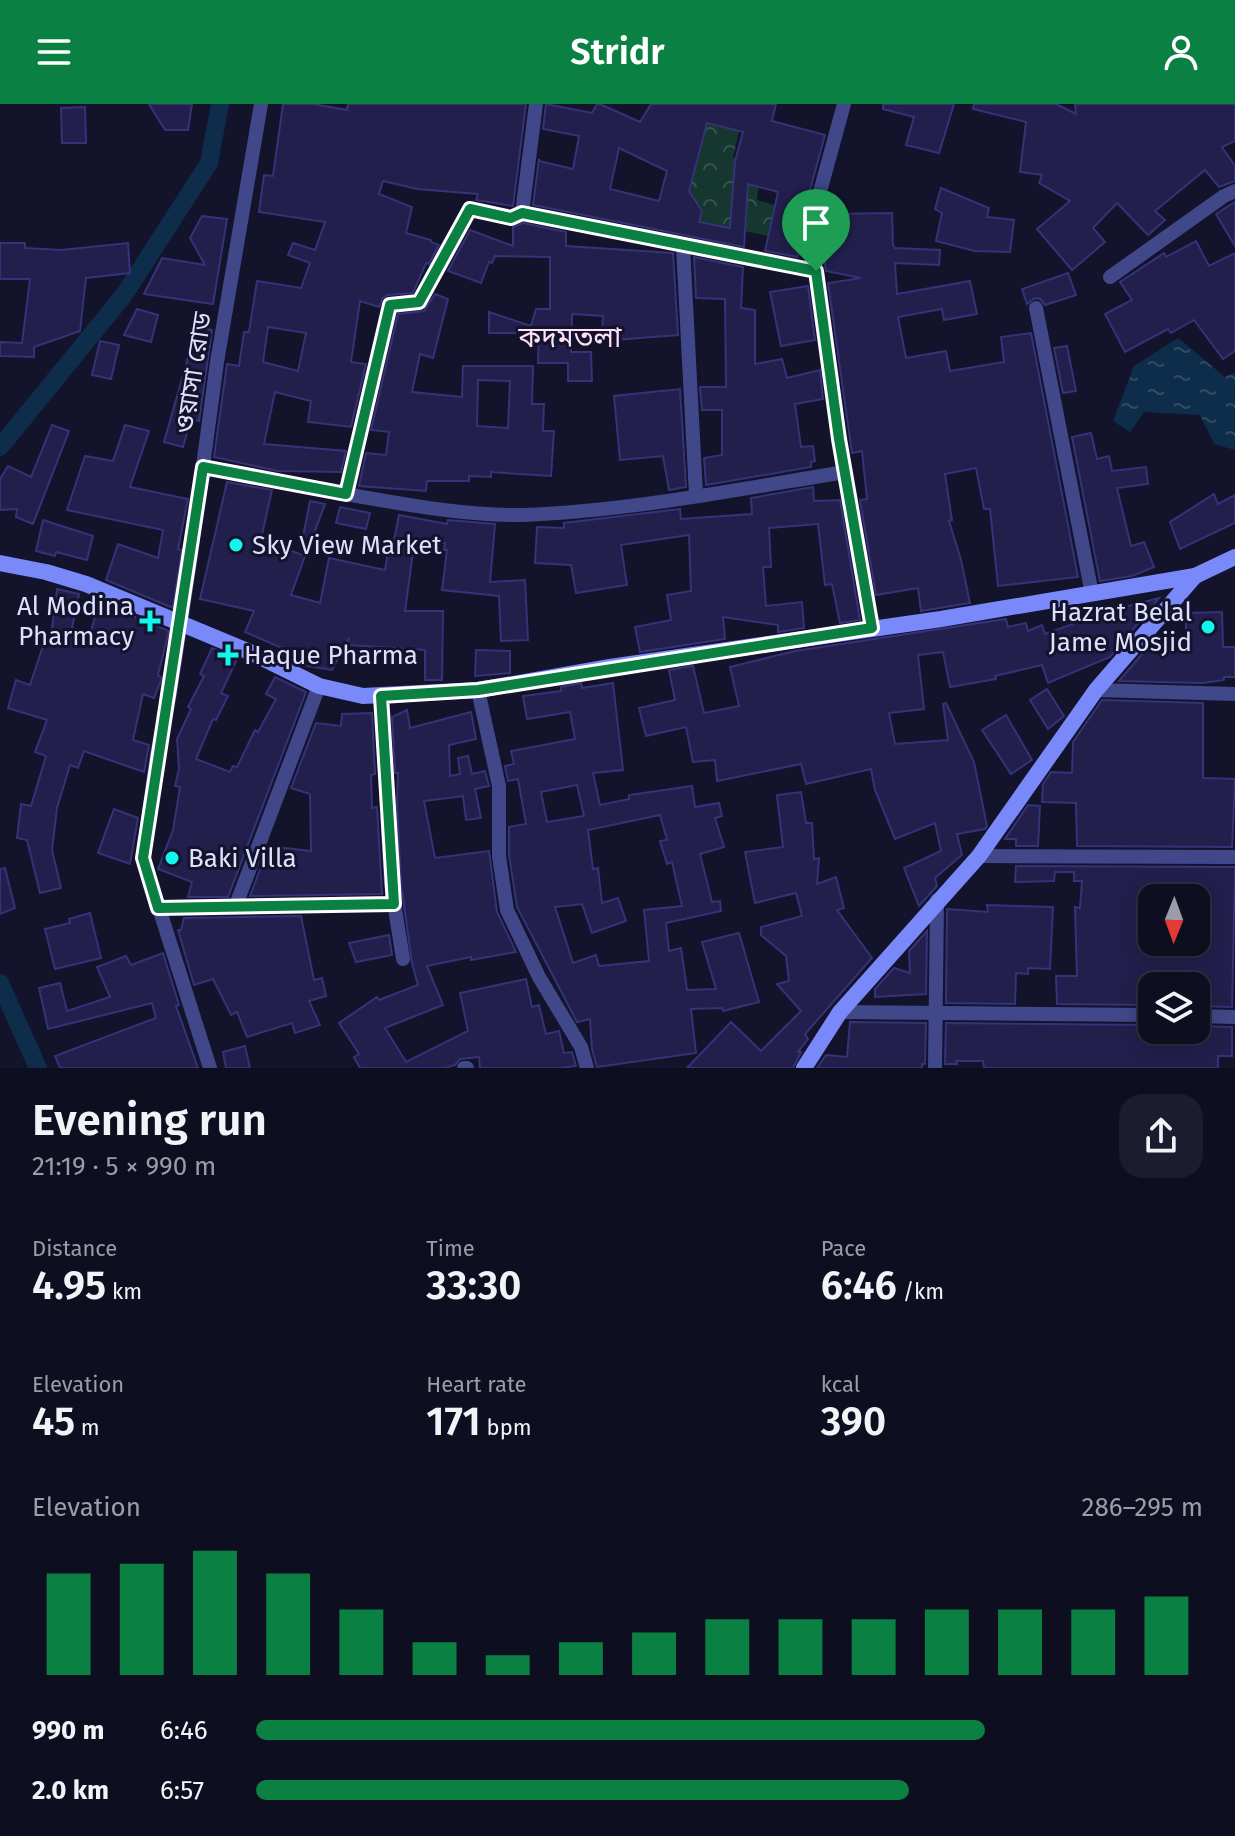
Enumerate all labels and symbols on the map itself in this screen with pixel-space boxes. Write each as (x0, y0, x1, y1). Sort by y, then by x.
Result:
pin (782, 189, 850, 271)
street label: ওয়াসা রোড (169, 310, 218, 436)
district label: কদমতলা (518, 321, 622, 354)
place label: Sky View Market (252, 530, 442, 561)
marker: Sky View Market (227, 536, 245, 554)
place label: Al Modina Pharmacy (17, 591, 134, 652)
place label: Hazrat Belal Jame Mosjid (1049, 597, 1192, 658)
marker: Al Modina Pharmacy (141, 612, 159, 630)
marker: Hazrat Belal Jame Mosjid (1199, 618, 1217, 636)
place label: Haque Pharma (244, 640, 418, 671)
marker: Haque Pharma (219, 646, 237, 664)
place label: Baki Villa (188, 843, 297, 874)
marker: Baki Villa (163, 849, 181, 867)
north arrow (1138, 884, 1210, 956)

